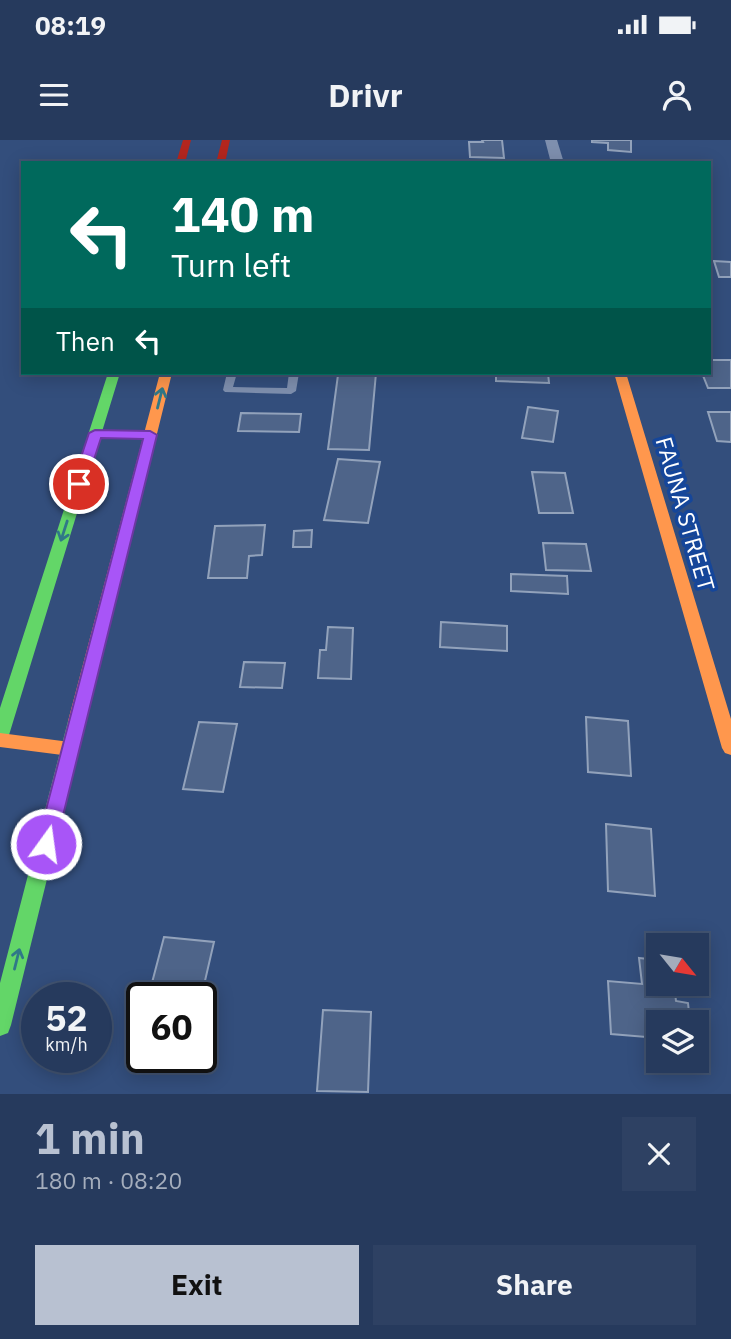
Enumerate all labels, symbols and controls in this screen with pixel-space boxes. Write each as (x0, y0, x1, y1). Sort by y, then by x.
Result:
text: 08:19 (35, 8, 106, 42)
text: Drivr (328, 74, 403, 116)
icon: menu (35, 76, 73, 114)
icon: person (658, 76, 696, 114)
text: 140 m (171, 182, 315, 245)
icon: left (56, 189, 147, 280)
text: Turn left (171, 244, 291, 286)
icon: left (129, 322, 167, 360)
text: Then (56, 324, 115, 358)
one-way arrow (154, 387, 167, 410)
street label: FAUNA STREET (650, 433, 722, 594)
pin (49, 454, 109, 514)
icon: arrive (60, 465, 98, 503)
one-way arrow (57, 520, 70, 542)
position arrow (9.0, 807, 83.0, 881)
north arrow (646, 933, 709, 996)
map controls (646, 933, 709, 1073)
one-way arrow (11, 948, 24, 971)
speed limit sign: 60 (126, 982, 217, 1073)
text: 52 (45, 995, 88, 1041)
button: layers (646, 1010, 709, 1073)
text: km/h (45, 1033, 88, 1056)
text: 1 min (35, 1111, 145, 1166)
button: close (622, 1117, 696, 1191)
text: 180 m · 08:20 (35, 1165, 182, 1195)
button: Exit (35, 1245, 359, 1325)
button: Share (373, 1245, 696, 1325)

